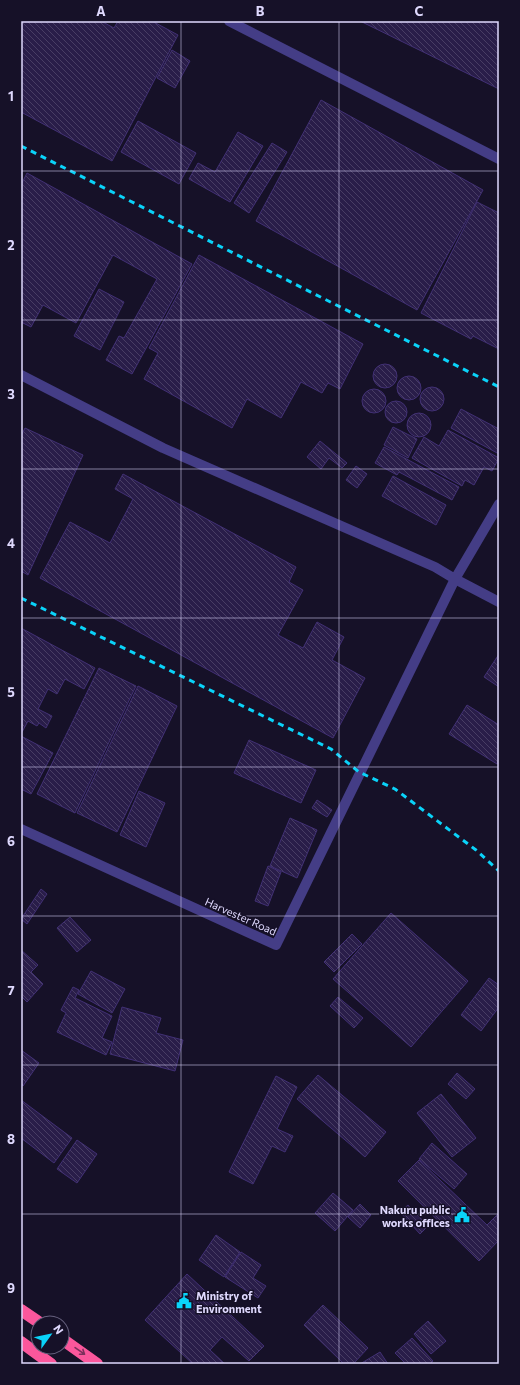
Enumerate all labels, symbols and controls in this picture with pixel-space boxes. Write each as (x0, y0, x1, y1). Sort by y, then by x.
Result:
text: A (96, 3, 106, 19)
text: B (256, 3, 265, 19)
text: C (415, 3, 424, 19)
text: 1 (8, 88, 14, 104)
text: 2 (7, 237, 15, 253)
text: 3 (7, 386, 15, 402)
text: 4 (7, 535, 15, 551)
text: 5 (7, 684, 15, 700)
text: 6 (7, 833, 15, 849)
street label: Harvester Road (203, 894, 279, 938)
text: 7 (7, 982, 15, 998)
text: 8 (7, 1131, 15, 1147)
place label: Nakuru public works offices (380, 1203, 450, 1229)
public building icon: Nakuru public works offices (453, 1206, 471, 1224)
text: 9 (7, 1280, 15, 1296)
place label: Ministry of Environment (196, 1289, 262, 1315)
public building icon: Ministry of Environment (175, 1292, 193, 1310)
north arrow (30, 1315, 70, 1355)
text: N (51, 1322, 67, 1336)
one-way arrow (74, 1347, 85, 1355)

